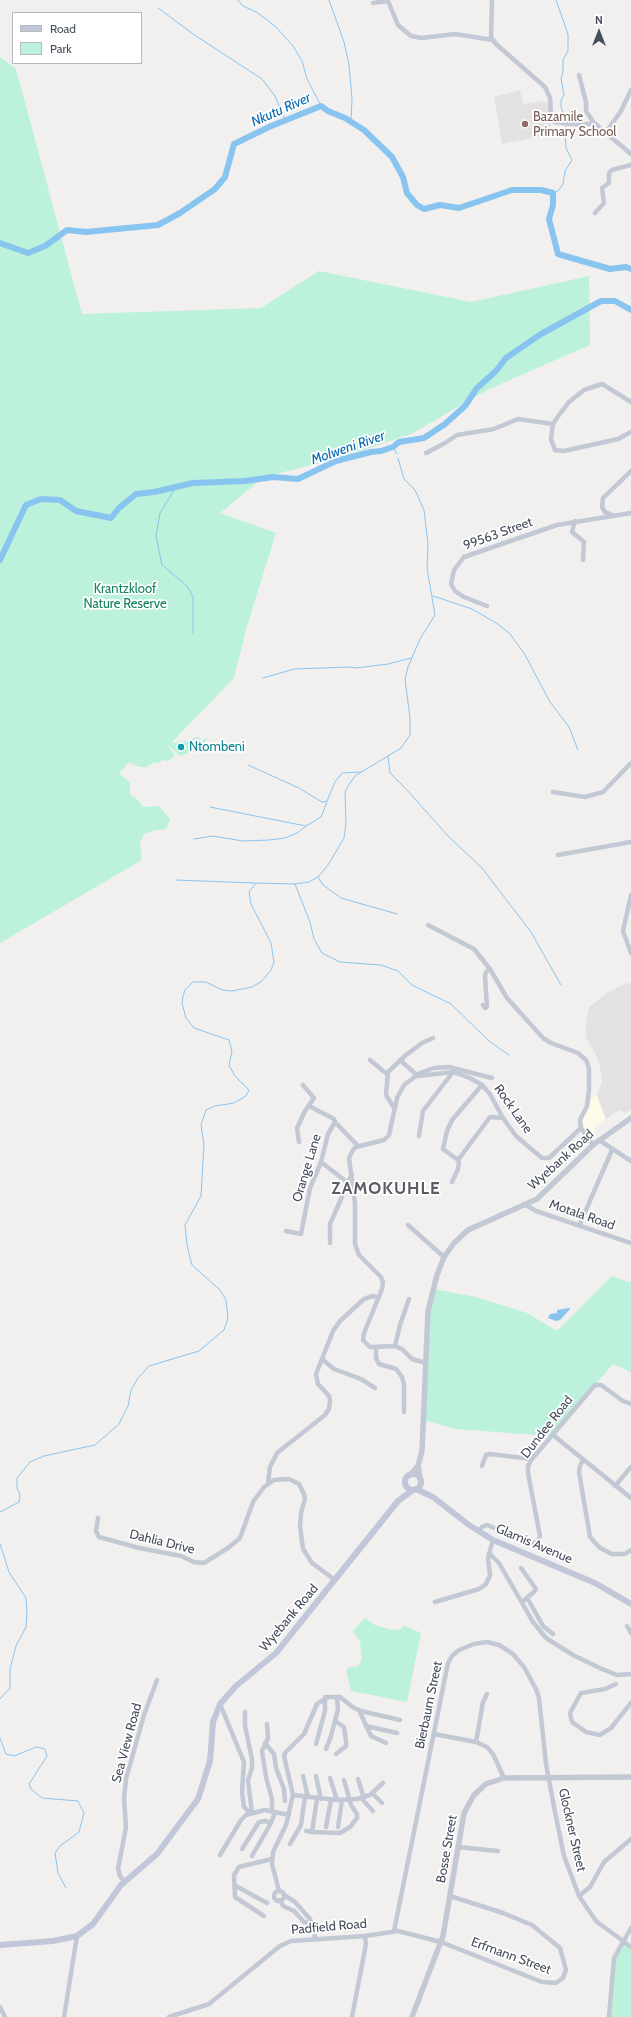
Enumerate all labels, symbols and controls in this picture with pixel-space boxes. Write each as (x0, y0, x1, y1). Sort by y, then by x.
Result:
legend (12, 12, 142, 64)
north arrow (579, 12, 619, 52)
text: N (595, 13, 603, 27)
text: Road (50, 21, 76, 36)
text: Park (50, 41, 72, 56)
water label: Nkutu River (249, 89, 313, 131)
place label: Bazamile Primary School (533, 109, 616, 140)
marker: Bazamile Primary School (520, 119, 530, 129)
water label: Molweni River (309, 428, 387, 468)
street label: 99563 Street (461, 514, 535, 554)
park label: Krantzkloof Nature Reserve (83, 581, 167, 612)
place label: Ntombeni (189, 739, 245, 755)
marker: Ntombeni (176, 742, 186, 752)
street label: Rock Lane (491, 1082, 535, 1136)
street label: Wyebank Road (525, 1126, 597, 1194)
street label: Orange Lane (289, 1132, 325, 1204)
district label: ZAMOKUHLE (331, 1179, 441, 1199)
street label: Motala Road (547, 1196, 617, 1234)
street label: Dundee Road (518, 1393, 576, 1461)
street label: Glamis Avenue (493, 1521, 575, 1567)
street label: Dahlia Drive (128, 1526, 196, 1558)
street label: Wyebank Road (256, 1581, 322, 1655)
street label: Bierbaum Street (412, 1660, 446, 1750)
street label: Sea View Road (109, 1701, 145, 1785)
street label: Glockner Street (555, 1787, 589, 1873)
street label: Bosse Street (433, 1814, 461, 1884)
street label: Padfield Road (291, 1916, 367, 1938)
street label: Erfmann Street (469, 1934, 553, 1978)

